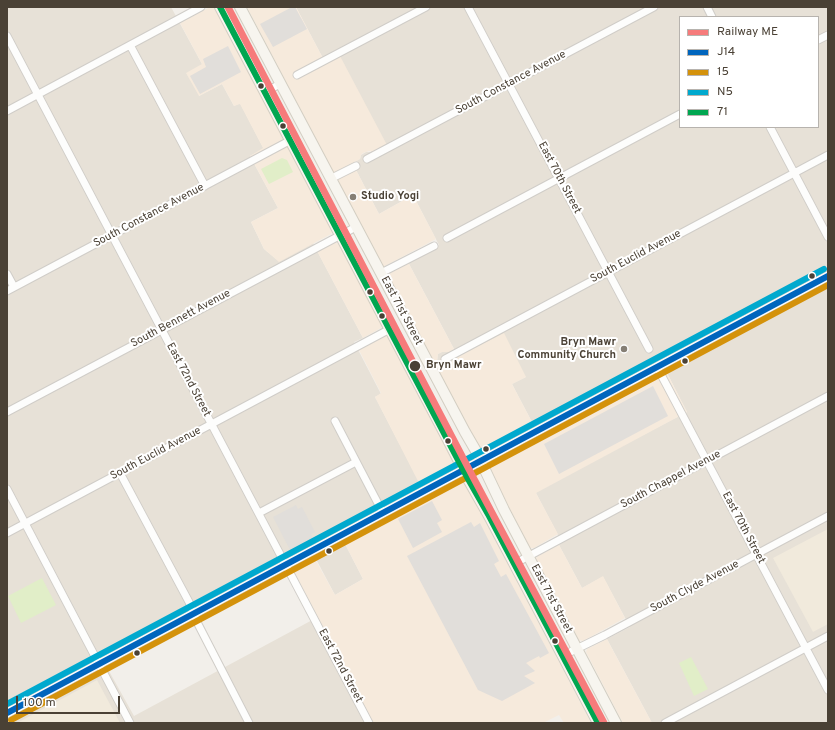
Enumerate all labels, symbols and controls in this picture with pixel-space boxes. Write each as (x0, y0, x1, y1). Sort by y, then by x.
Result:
legend (679, 16, 819, 128)
text: Railway ME (717, 24, 778, 40)
text: J14 (717, 44, 735, 60)
street label: South Constance Avenue (454, 48, 568, 118)
text: 15 (717, 64, 729, 80)
unlabelled marker (256, 81, 266, 91)
text: N5 (717, 84, 733, 100)
text: 71 (717, 104, 728, 120)
unlabelled marker (278, 121, 288, 131)
street label: East 70th Street (534, 140, 584, 216)
street label: South Constance Avenue (92, 181, 206, 251)
place label: Studio Yogi (361, 190, 419, 204)
marker: Studio Yogi (348, 192, 358, 202)
street label: South Euclid Avenue (588, 227, 684, 287)
unlabelled marker (807, 271, 817, 281)
street label: East 71st Street (377, 274, 425, 348)
street label: South Bennett Avenue (129, 287, 233, 351)
unlabelled marker (365, 287, 375, 297)
unlabelled marker (377, 311, 387, 321)
place label: Bryn Mawr Community Church (517, 336, 616, 362)
street label: East 72nd Street (163, 341, 213, 419)
marker: Bryn Mawr Community Church (619, 344, 629, 354)
unlabelled marker (680, 356, 690, 366)
marker: Bryn Mawr (408, 359, 422, 373)
place label: Bryn Mawr (426, 359, 482, 373)
street label: South Euclid Avenue (108, 424, 204, 484)
unlabelled marker (443, 436, 453, 446)
unlabelled marker (481, 444, 491, 454)
street label: South Chappel Avenue (619, 448, 723, 512)
street label: East 70th Street (718, 490, 768, 566)
unlabelled marker (324, 546, 334, 556)
street label: South Clyde Avenue (648, 558, 742, 616)
street label: East 71st Street (527, 562, 575, 636)
street label: East 72nd Street (315, 627, 365, 705)
unlabelled marker (550, 636, 560, 646)
unlabelled marker (132, 648, 142, 658)
scale bar (18, 688, 122, 714)
text: 100 m (23, 695, 56, 711)

